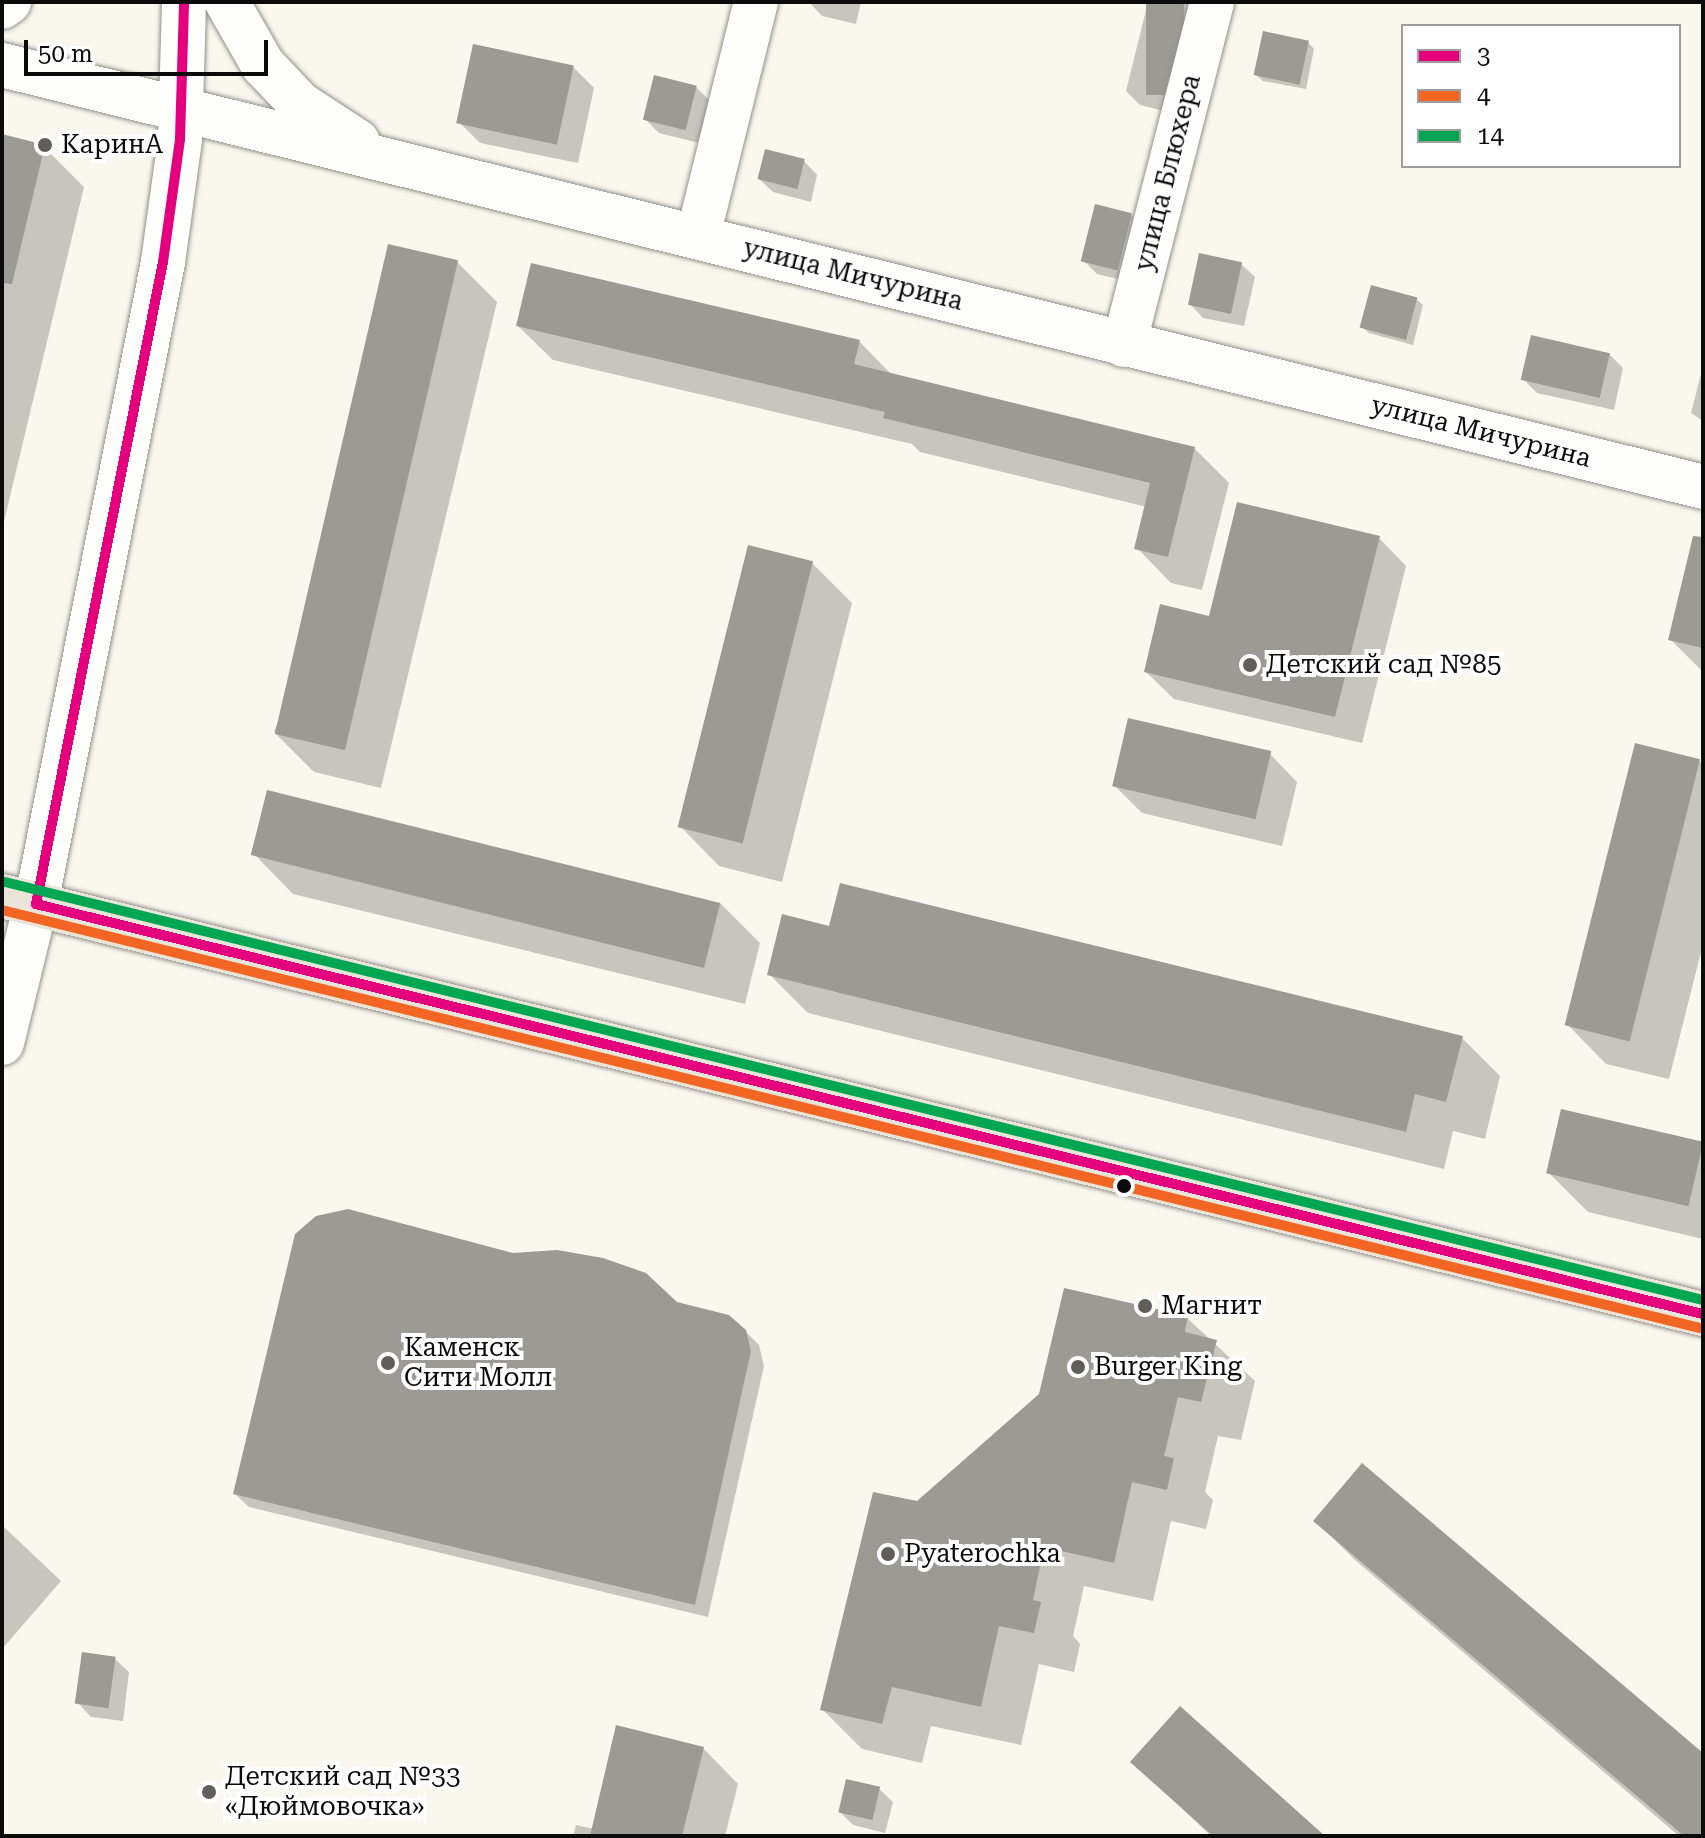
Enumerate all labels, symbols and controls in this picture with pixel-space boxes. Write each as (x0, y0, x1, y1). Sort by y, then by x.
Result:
scale bar (28, 24, 272, 74)
legend (1401, 24, 1681, 168)
text: 50 m (38, 40, 93, 68)
text: 3 (1477, 42, 1490, 70)
street label: улица Блюхера (1128, 71, 1208, 275)
text: 4 (1477, 82, 1490, 110)
text: 14 (1477, 122, 1504, 150)
place label: КаринА (61, 129, 163, 161)
marker: КаринА (36, 136, 54, 154)
street label: улица Мичурина (740, 233, 966, 317)
street label: улица Мичурина (1368, 390, 1594, 474)
place label: Детский сад №85 (1266, 649, 1501, 681)
marker: Детский сад №85 (1241, 656, 1259, 674)
unlabelled marker (1116, 1178, 1132, 1194)
place label: Магнит (1161, 1290, 1262, 1322)
marker: Магнит (1136, 1297, 1154, 1315)
place label: Каменск Сити Молл (404, 1332, 553, 1394)
place label: Burger King (1094, 1351, 1242, 1383)
marker: Каменск Сити Молл (379, 1354, 397, 1372)
marker: Burger King (1069, 1358, 1087, 1376)
place label: Pyaterochka (904, 1538, 1061, 1570)
marker: Pyaterochka (879, 1545, 897, 1563)
place label: Детский сад №33 «Дюймовочка» (225, 1761, 460, 1822)
marker: Детский сад №33 «Дюймовочка» (200, 1783, 218, 1801)

